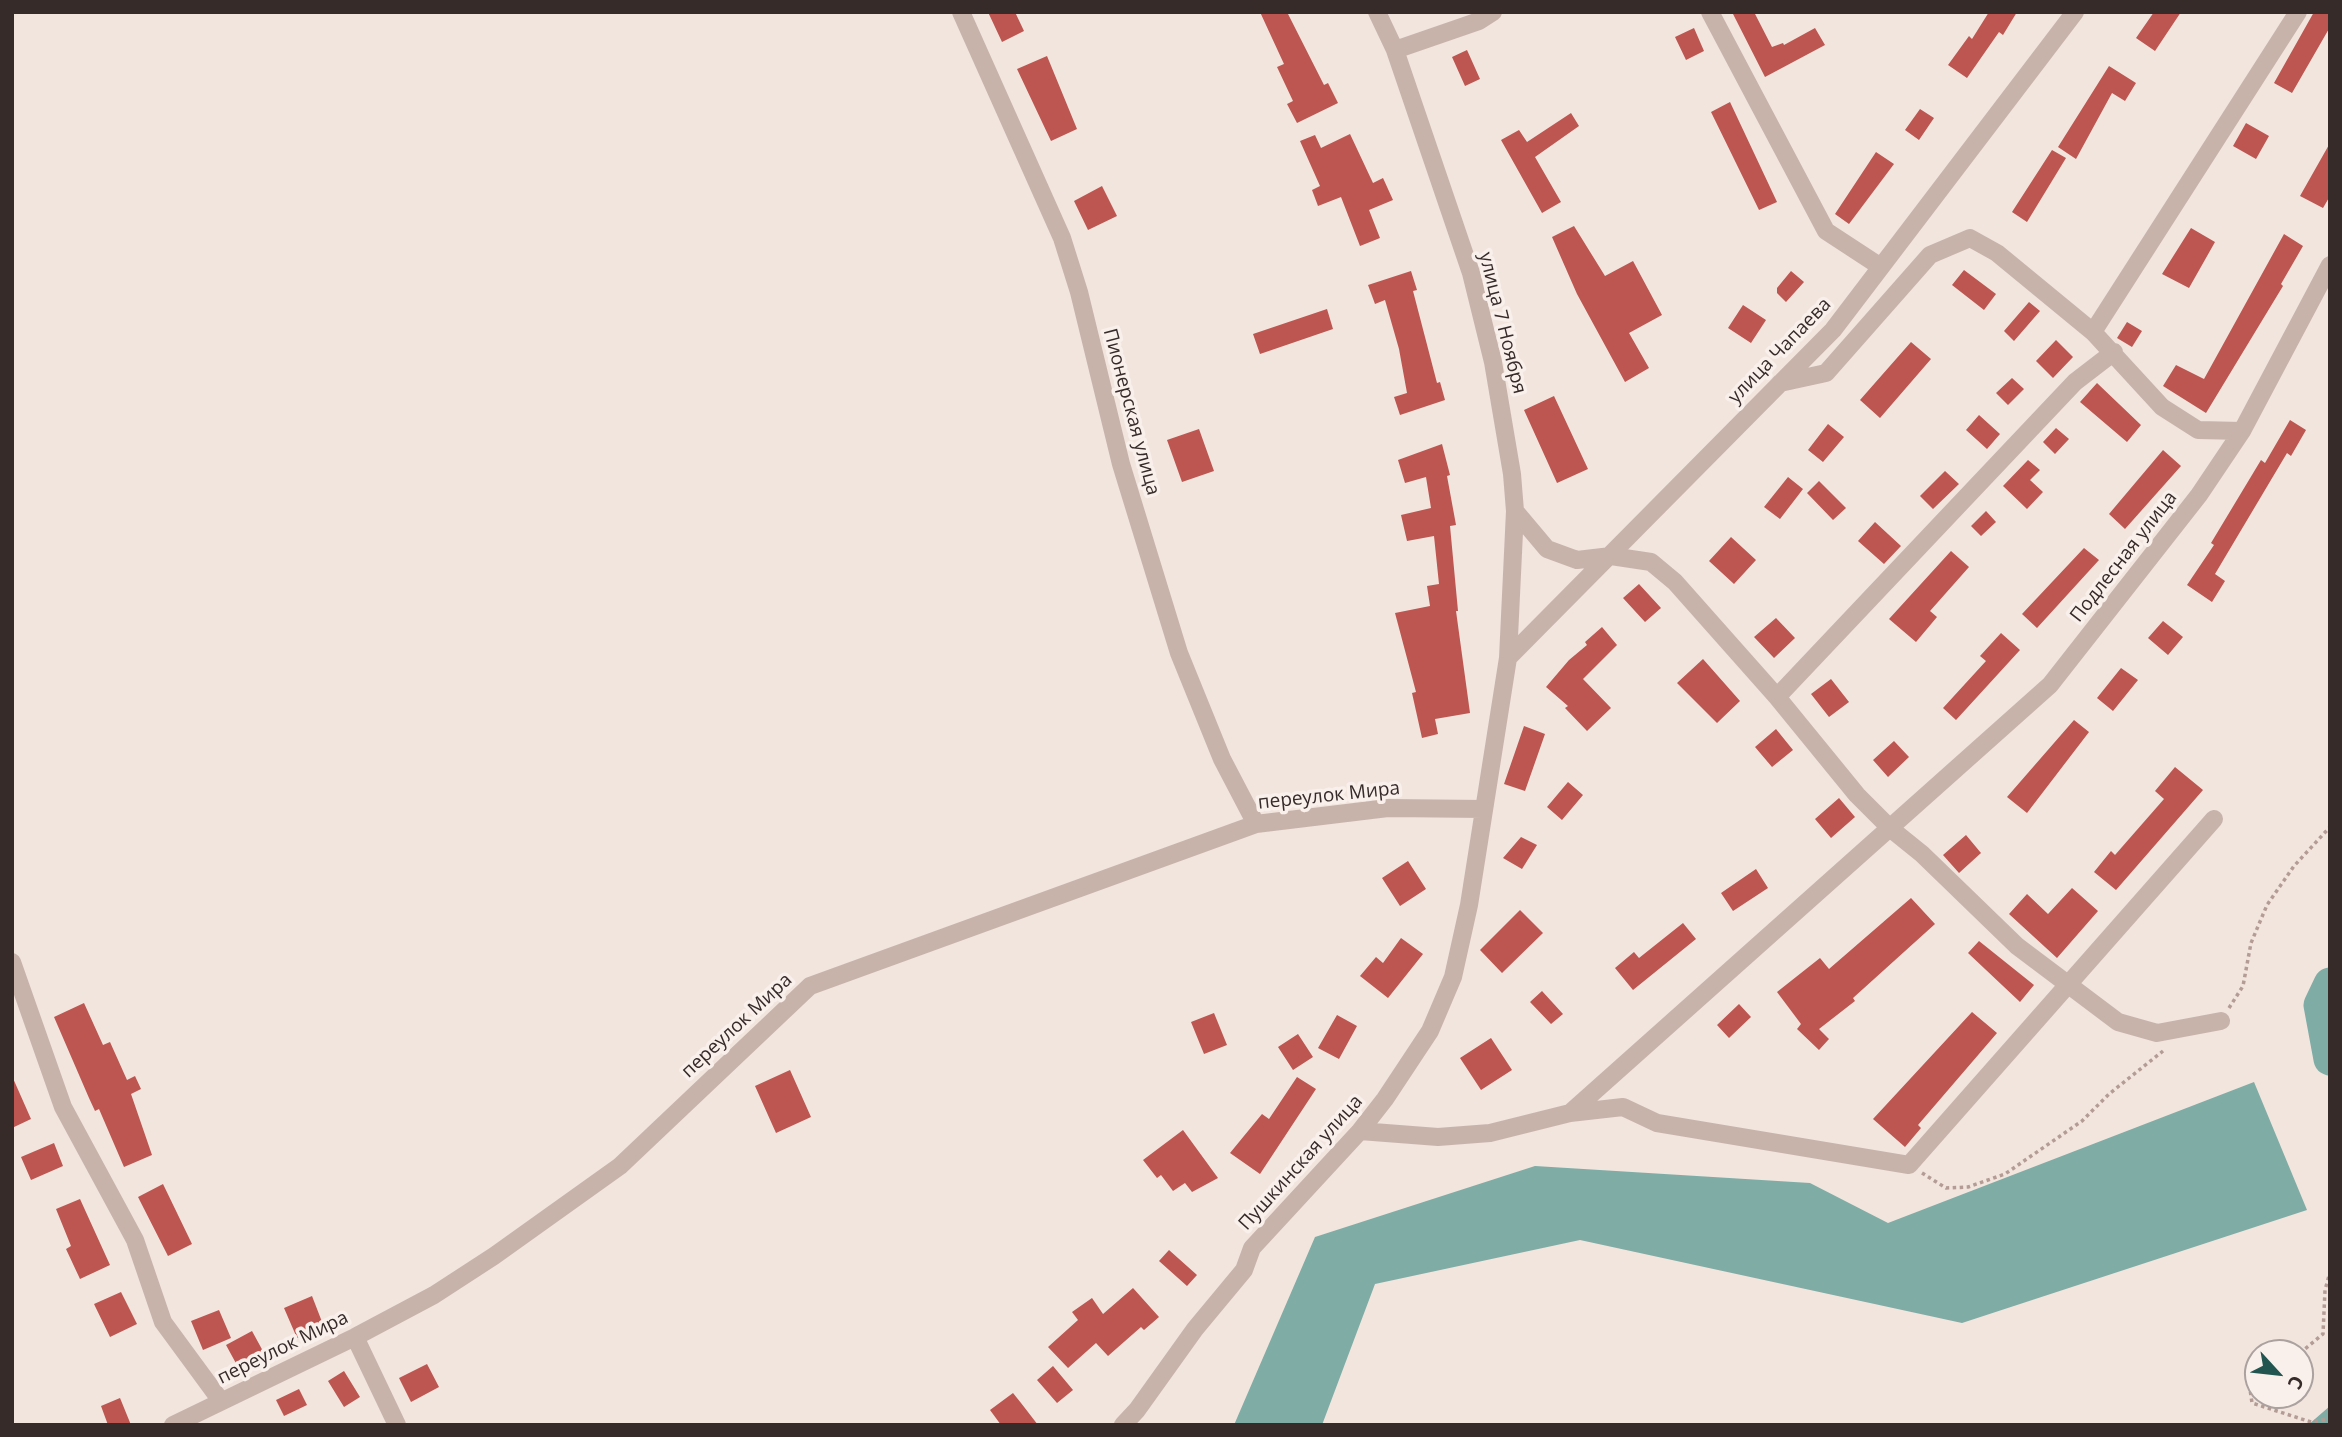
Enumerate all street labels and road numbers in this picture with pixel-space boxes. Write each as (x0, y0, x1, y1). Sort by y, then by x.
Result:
street label: улица 7 Ноября (1473, 250, 1531, 396)
street label: улица Чапаева (1724, 293, 1836, 409)
street label: Пионерская улица (1098, 326, 1164, 498)
street label: Подлесная улица (2066, 487, 2182, 627)
street label: переулок Мира (1257, 777, 1401, 815)
street label: переулок Мира (677, 969, 797, 1083)
street label: Пушкинская улица (1234, 1091, 1368, 1235)
street label: переулок Мира (214, 1306, 352, 1390)

